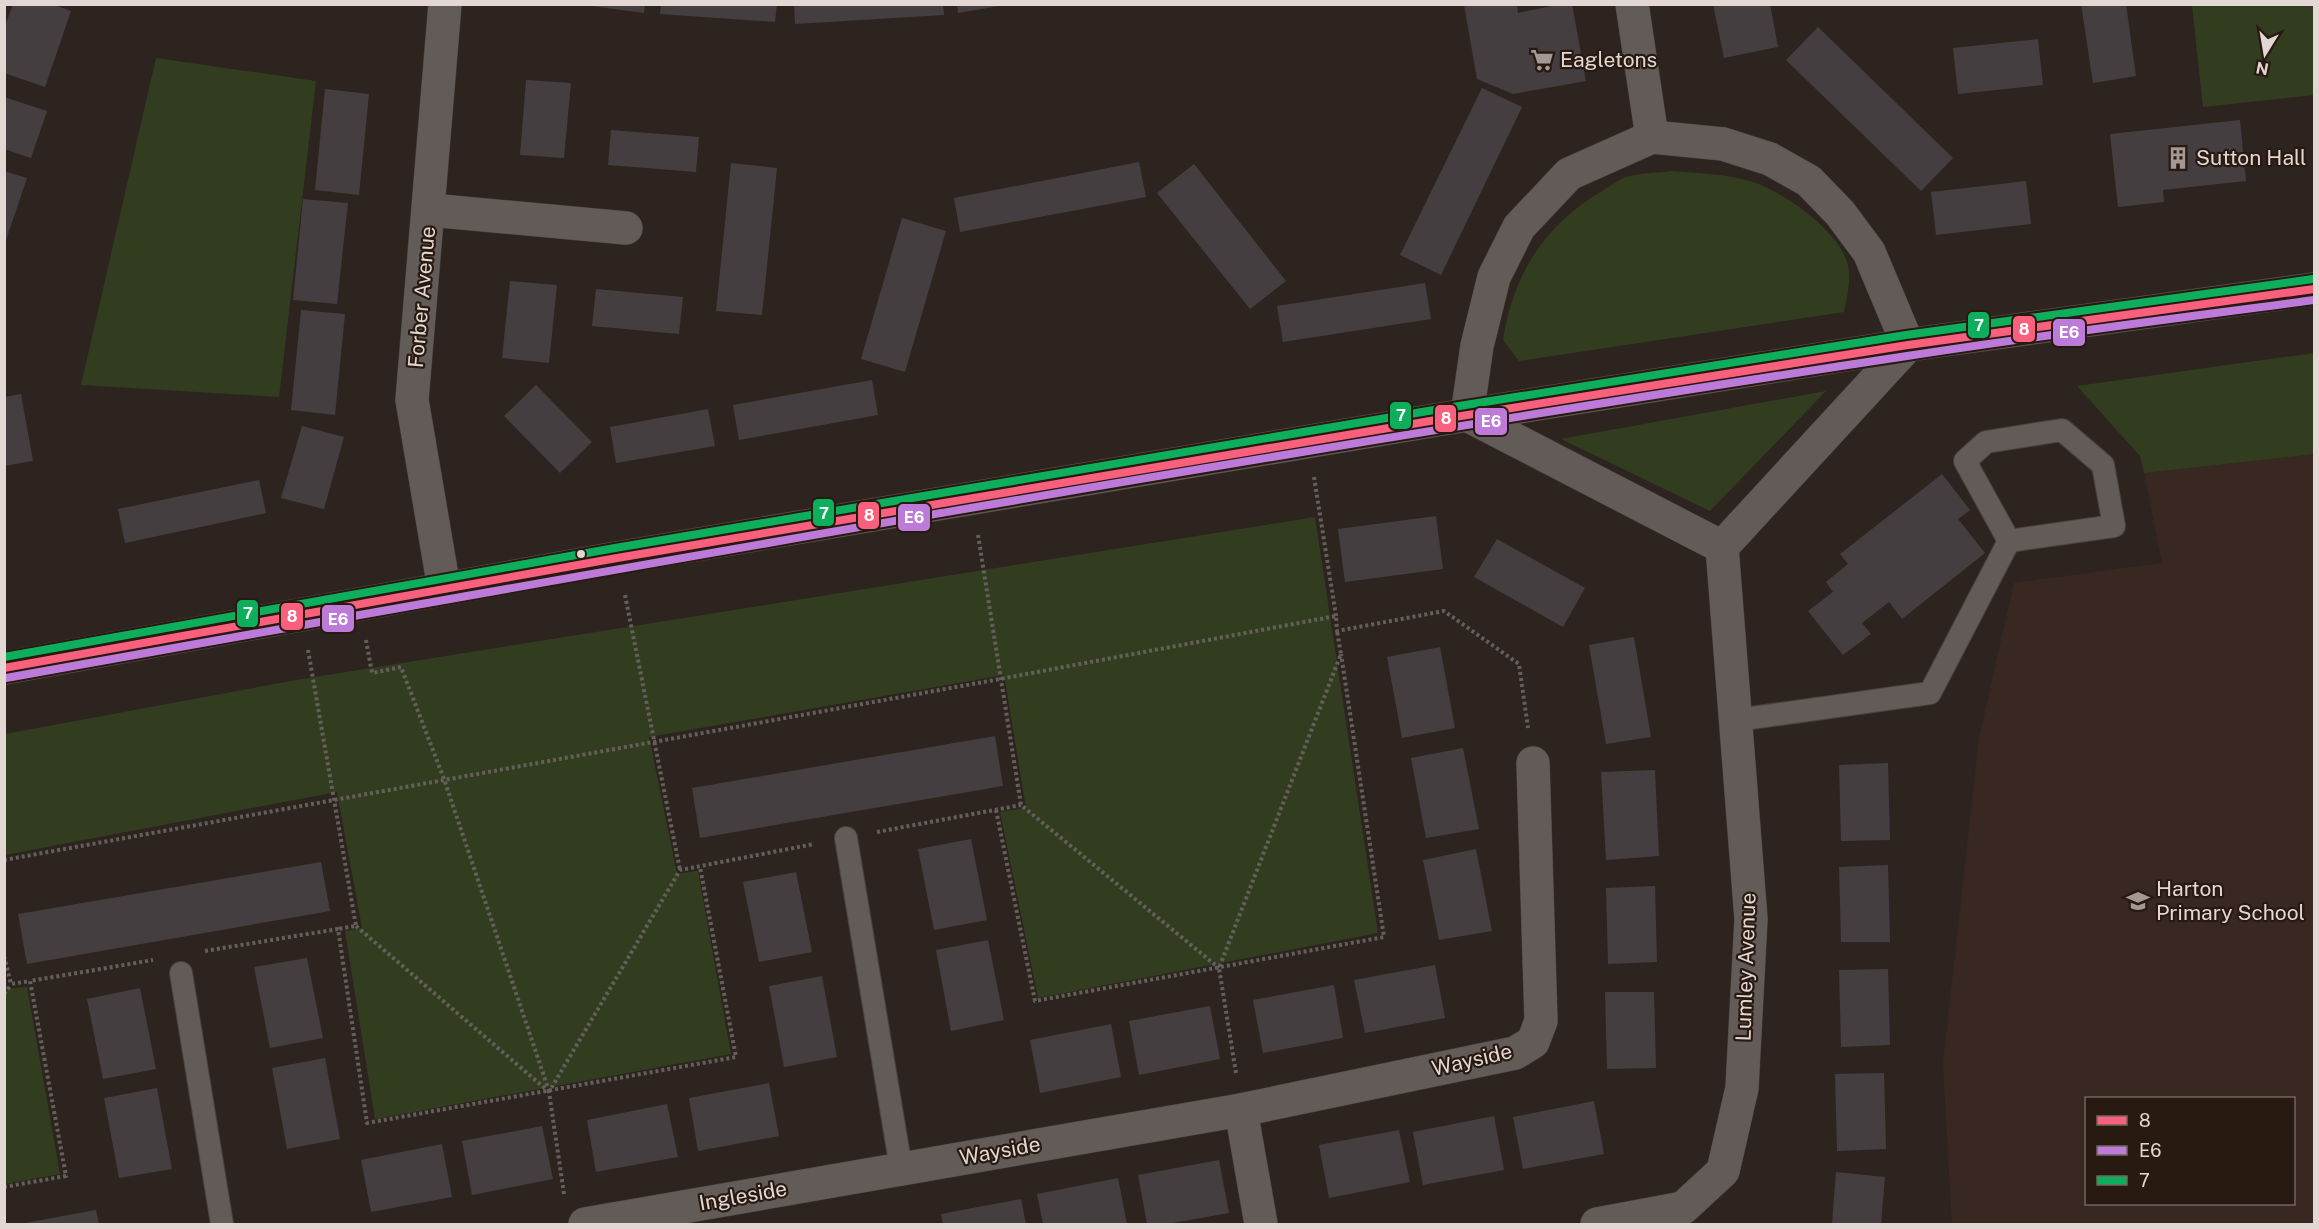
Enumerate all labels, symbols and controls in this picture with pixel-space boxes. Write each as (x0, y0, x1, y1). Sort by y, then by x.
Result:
north arrow (2235, 24, 2295, 84)
supermarket icon: Eagletons (1529, 47, 1555, 73)
place label: Eagletons (1560, 47, 1657, 72)
text: N (2254, 58, 2270, 79)
building icon: Sutton Hall (2165, 145, 2191, 171)
place label: Sutton Hall (2196, 145, 2306, 170)
street label: Forber Avenue (403, 225, 440, 369)
line badge: 7 (1967, 311, 1990, 339)
line badge: 8 (2012, 315, 2036, 343)
text: 7 (1974, 316, 1984, 335)
line badge: E6 (2052, 318, 2086, 347)
text: 8 (2019, 320, 2030, 339)
text: E6 (2059, 323, 2079, 342)
line badge: 7 (1389, 401, 1412, 430)
line badge: 8 (1434, 404, 1457, 433)
text: 7 (1396, 406, 1406, 425)
line badge: E6 (1474, 407, 1508, 436)
text: 8 (1441, 409, 1452, 428)
text: E6 (1481, 412, 1501, 431)
line badge: 7 (812, 498, 835, 527)
line badge: 8 (857, 501, 880, 530)
line badge: E6 (897, 503, 931, 532)
text: 7 (819, 504, 829, 523)
text: 8 (864, 506, 875, 525)
text: E6 (904, 508, 924, 527)
unlabelled marker (575, 548, 587, 560)
line badge: 7 (236, 599, 259, 628)
line badge: 8 (280, 602, 304, 631)
text: 7 (243, 604, 253, 623)
line badge: E6 (321, 604, 355, 633)
text: 8 (287, 607, 298, 626)
text: E6 (328, 610, 348, 629)
place label: Harton Primary School (2156, 876, 2305, 925)
school or university icon: Harton Primary School (2125, 888, 2151, 914)
street label: Lumley Avenue (1730, 892, 1761, 1042)
street label: Wayside (1429, 1038, 1514, 1081)
legend (2085, 1097, 2295, 1205)
text: 8 (2139, 1110, 2151, 1131)
street label: Wayside (958, 1131, 1042, 1170)
text: E6 (2139, 1140, 2161, 1161)
text: 7 (2139, 1170, 2150, 1191)
street label: Ingleside (697, 1175, 789, 1216)

